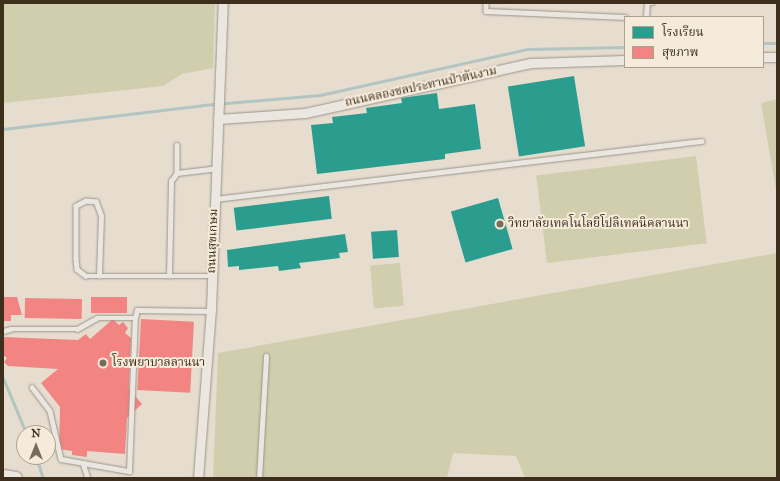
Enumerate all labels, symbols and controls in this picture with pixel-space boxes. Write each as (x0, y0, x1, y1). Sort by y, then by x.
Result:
legend (624, 16, 764, 68)
text: โรงเรียน (662, 25, 704, 39)
text: สุขภาพ (662, 45, 698, 59)
street label: ถนนคลองชลประทานป่าตันงาม (344, 64, 498, 110)
street label: ถนนสุขเกษม (205, 208, 221, 274)
place label: วิทยาลัยเทคโนโลยีโปลิเทคนิคลานนา (508, 217, 689, 231)
marker: วิทยาลัยเทคโนโลยีโปลิเทคนิคลานนา (495, 219, 505, 229)
place label: โรงพยาบาลลานนา (112, 356, 205, 370)
marker: โรงพยาบาลลานนา (97, 357, 109, 369)
north arrow (16, 425, 56, 465)
text: N (31, 427, 41, 440)

